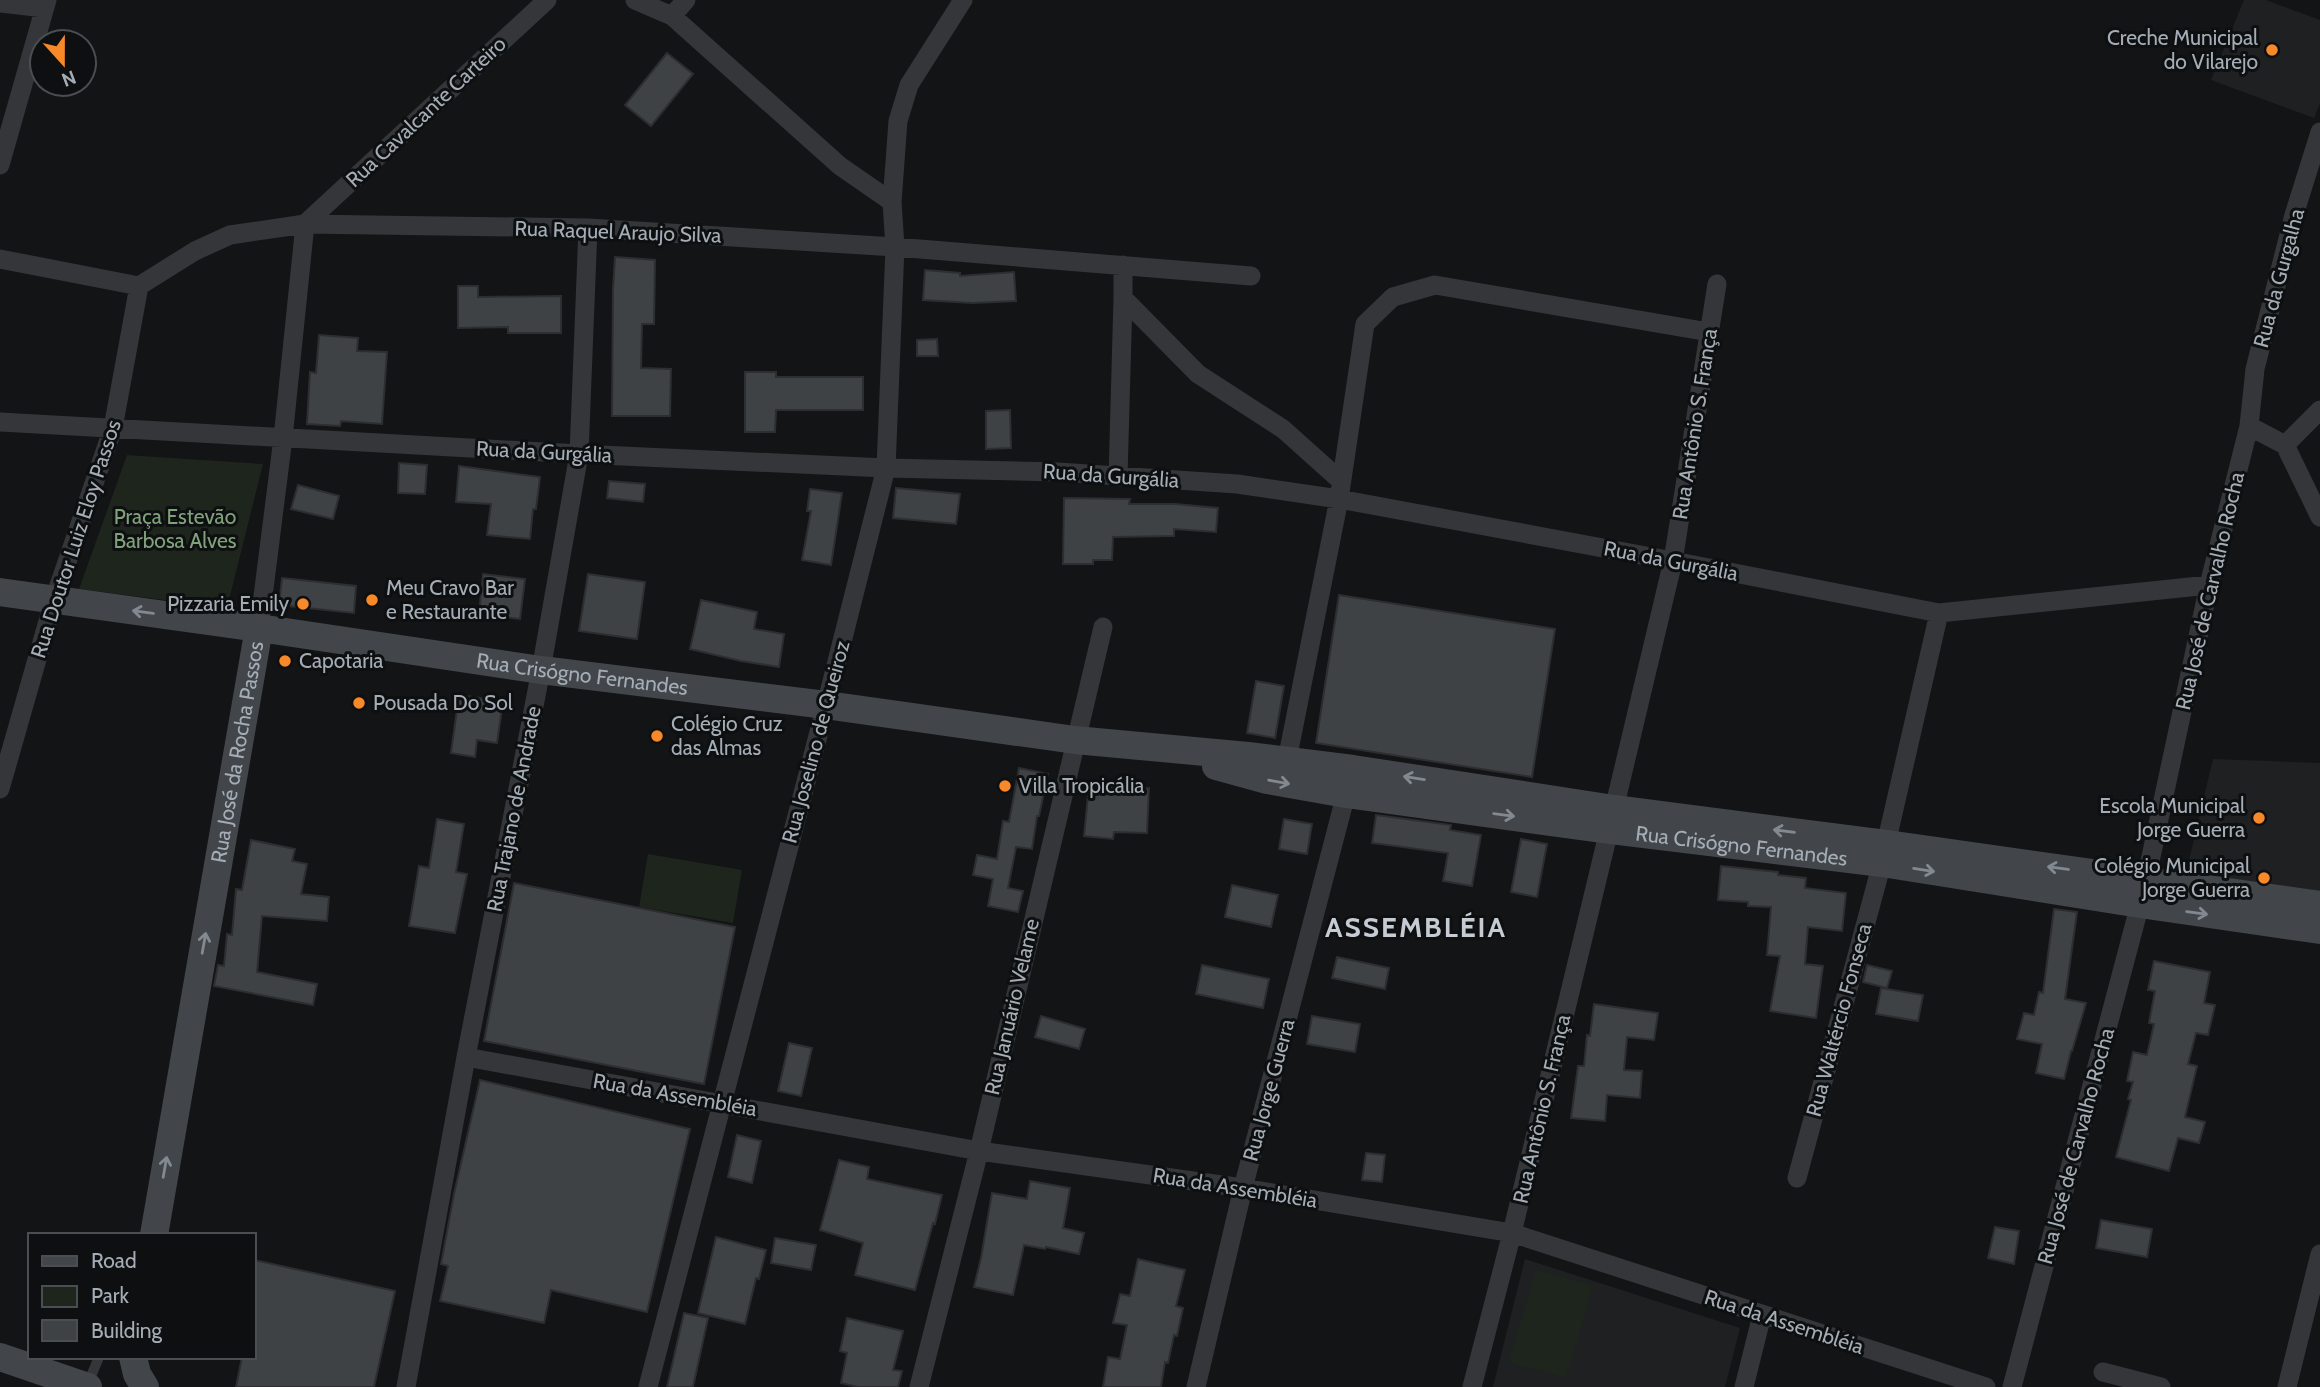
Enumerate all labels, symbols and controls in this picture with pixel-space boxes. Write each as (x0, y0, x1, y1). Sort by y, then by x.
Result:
place label: Creche Municipal do Vilarejo (2107, 25, 2258, 75)
north arrow (28, 28, 98, 98)
street label: Rua Cavalcante Carteiro (341, 31, 511, 192)
marker: Creche Municipal do Vilarejo (2264, 42, 2280, 58)
text: N (59, 65, 79, 92)
street label: Rua da Gurgalha (2248, 206, 2309, 350)
street label: Rua Raquel Araujo Silva (514, 215, 722, 249)
street label: Rua Antônio S. França (1667, 327, 1722, 521)
street label: Rua Doutor Luiz Eloy Passos (25, 416, 126, 661)
street label: Rua da Gurgália (475, 435, 613, 468)
street label: Rua da Gurgália (1042, 458, 1180, 493)
street label: Rua José de Carvalho Rocha (2170, 469, 2249, 712)
park label: Praça Estevão Barbosa Alves (113, 504, 237, 553)
street label: Rua da Gurgália (1602, 535, 1740, 586)
place label: Meu Cravo Bar e Restaurante (386, 575, 514, 624)
place label: Pizzaria Emily (167, 591, 289, 616)
marker: Meu Cravo Bar e Restaurante (364, 592, 380, 608)
marker: Pizzaria Emily (295, 596, 311, 612)
one-way arrow (132, 605, 155, 618)
street label: Rua Joselino de Queiroz (776, 638, 855, 846)
street label: Rua José da Rocha Passos (206, 639, 269, 865)
place label: Capotaria (299, 648, 383, 673)
street label: Rua Crisógno Fernandes (475, 648, 690, 700)
marker: Capotaria (277, 653, 293, 669)
place label: Pousada Do Sol (373, 690, 513, 715)
marker: Pousada Do Sol (351, 695, 367, 711)
street label: Rua Trajano de Andrade (481, 704, 547, 914)
place label: Colégio Cruz das Almas (671, 711, 783, 760)
marker: Colégio Cruz das Almas (649, 728, 665, 744)
one-way arrow (1403, 771, 1426, 784)
place label: Villa Tropicália (1019, 773, 1144, 798)
one-way arrow (1267, 776, 1290, 789)
marker: Villa Tropicália (997, 778, 1013, 794)
place label: Escola Municipal Jorge Guerra (2099, 793, 2245, 842)
one-way arrow (1492, 809, 1515, 822)
marker: Escola Municipal Jorge Guerra (2251, 810, 2267, 826)
street label: Rua Crisógno Fernandes (1634, 820, 1849, 871)
one-way arrow (1774, 824, 1796, 837)
place label: Colégio Municipal Jorge Guerra (2094, 853, 2250, 902)
one-way arrow (2048, 861, 2070, 874)
one-way arrow (1912, 864, 1935, 877)
marker: Colégio Municipal Jorge Guerra (2256, 870, 2272, 886)
one-way arrow (2186, 906, 2208, 919)
district label: ASSEMBLÉIA (1325, 910, 1507, 944)
street label: Rua Januário Velame (979, 916, 1044, 1097)
street label: Rua Waltércio Fonseca (1801, 921, 1876, 1119)
one-way arrow (198, 932, 211, 955)
street label: Rua Antônio S. França (1508, 1012, 1575, 1206)
street label: Rua Jorge Guerra (1238, 1016, 1300, 1164)
street label: Rua José de Carvalho Rocha (2032, 1025, 2119, 1267)
street label: Rua da Assembléia (591, 1068, 759, 1121)
one-way arrow (159, 1157, 172, 1179)
street label: Rua da Assembléia (1151, 1162, 1319, 1213)
legend (28, 1233, 256, 1359)
text: Road (91, 1248, 137, 1273)
text: Park (91, 1283, 129, 1308)
street label: Rua da Assembléia (1701, 1284, 1867, 1359)
text: Building (91, 1318, 163, 1343)

